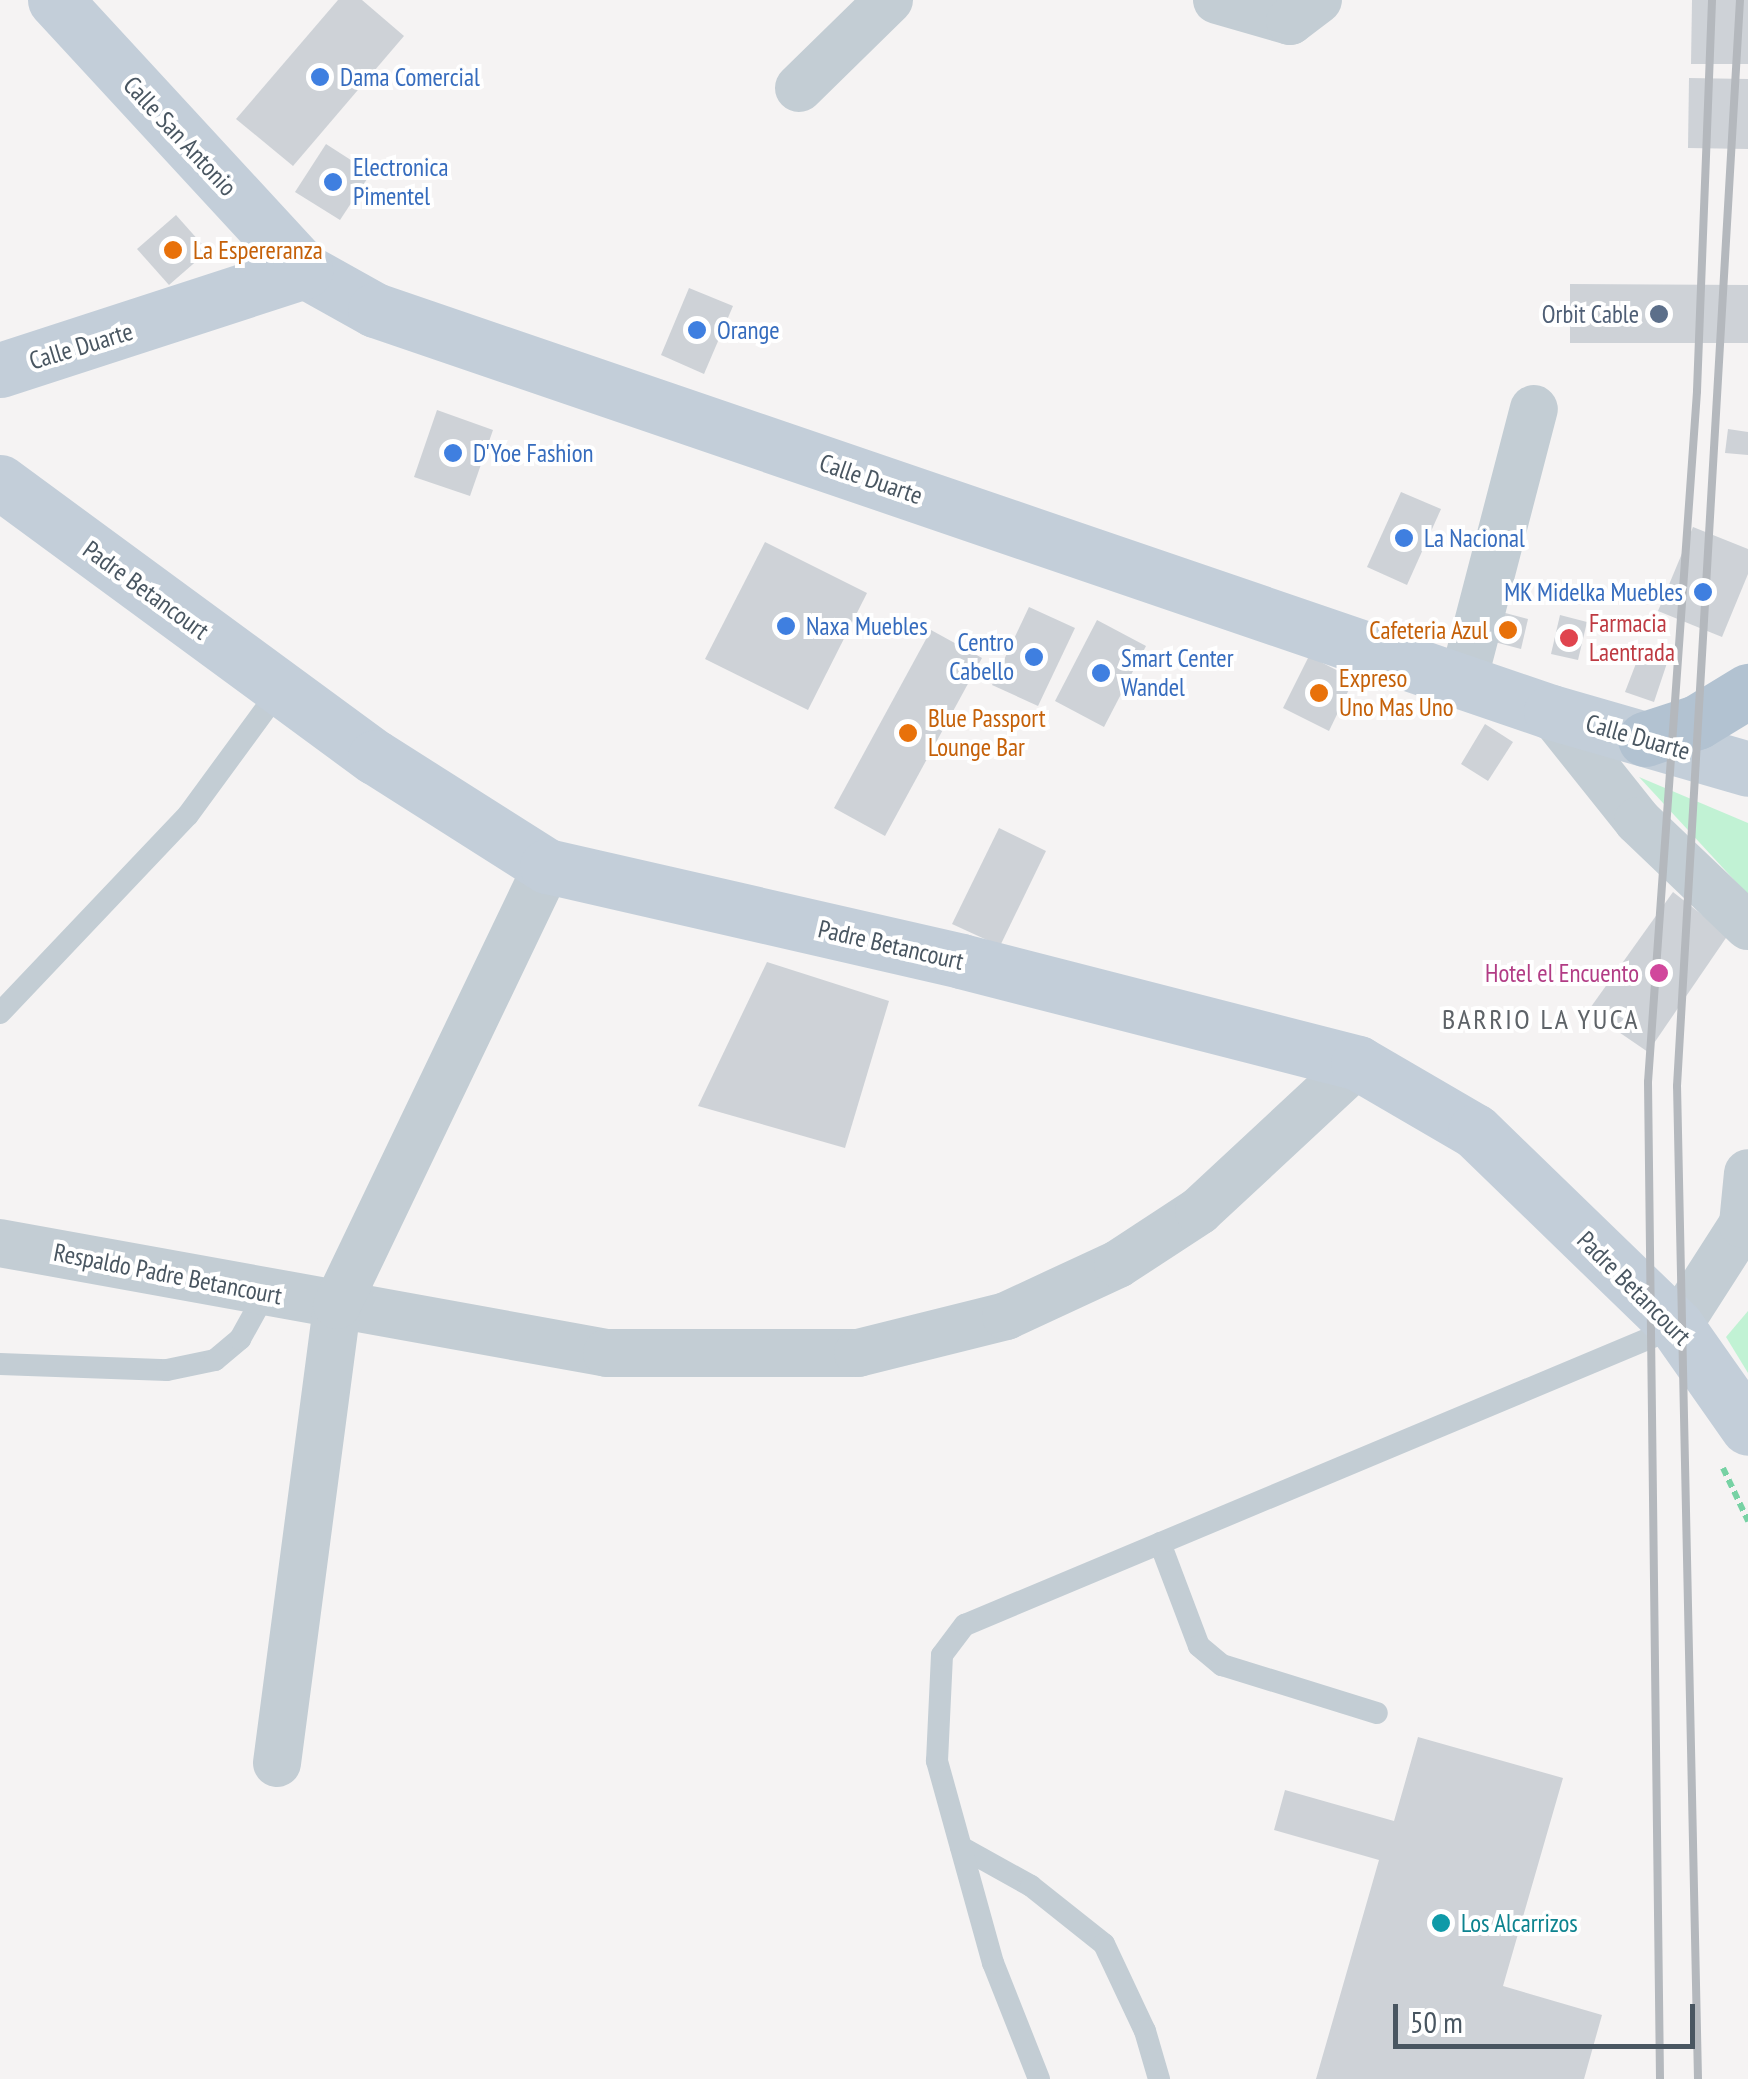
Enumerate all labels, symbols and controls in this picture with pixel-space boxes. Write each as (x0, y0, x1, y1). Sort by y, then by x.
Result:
place label: Dama Comercial (340, 62, 480, 92)
marker: Dama Comercial (309, 66, 331, 88)
street label: Calle San Antonio (117, 70, 243, 202)
place label: Electronica Pimentel (353, 153, 448, 212)
marker: Electronica Pimentel (322, 171, 344, 193)
place label: La Espereranza (193, 235, 323, 265)
marker: La Espereranza (162, 239, 184, 261)
place label: Orbit Cable (1542, 299, 1639, 329)
marker: Orbit Cable (1648, 303, 1670, 325)
place label: Orange (717, 315, 780, 345)
street label: Calle Duarte (26, 316, 136, 376)
marker: Orange (686, 319, 708, 341)
place label: D'Yoe Fashion (473, 438, 594, 468)
marker: D'Yoe Fashion (442, 442, 464, 464)
street label: Calle Duarte (816, 447, 926, 511)
place label: La Nacional (1424, 523, 1525, 553)
marker: La Nacional (1393, 527, 1415, 549)
street label: Padre Betancourt (77, 534, 215, 646)
place label: MK Midelka Muebles (1504, 577, 1683, 607)
marker: MK Midelka Muebles (1692, 581, 1714, 603)
place label: Farmacia Laentrada (1589, 609, 1675, 668)
place label: Naxa Muebles (806, 611, 928, 641)
marker: Naxa Muebles (775, 615, 797, 637)
place label: Cafeteria Azul (1369, 615, 1488, 645)
marker: Cafeteria Azul (1497, 619, 1519, 641)
marker: Farmacia Laentrada (1558, 627, 1580, 649)
place label: Centro Cabello (949, 628, 1014, 687)
place label: Smart Center Wandel (1121, 644, 1233, 703)
marker: Centro Cabello (1023, 646, 1045, 668)
marker: Smart Center Wandel (1090, 662, 1112, 684)
place label: Expreso Uno Mas Uno (1339, 664, 1454, 723)
marker: Expreso Uno Mas Uno (1308, 682, 1330, 704)
place label: Blue Passport Lounge Bar (928, 704, 1046, 763)
street label: Calle Duarte (1583, 708, 1693, 766)
marker: Blue Passport Lounge Bar (897, 722, 919, 744)
street label: Padre Betancourt (815, 914, 967, 976)
place label: Hotel el Encuento (1485, 958, 1639, 988)
marker: Hotel el Encuento (1648, 962, 1670, 984)
district label: BARRIO LA YUCA (1441, 1002, 1641, 1036)
street label: Padre Betancourt (1571, 1225, 1697, 1351)
street label: Respaldo Padre Betancourt (51, 1237, 285, 1311)
place label: Los Alcarrizos (1461, 1908, 1578, 1938)
marker: Los Alcarrizos (1430, 1912, 1452, 1934)
scale bar (1398, 1984, 1700, 2046)
text: 50 m (1410, 2002, 1463, 2041)

